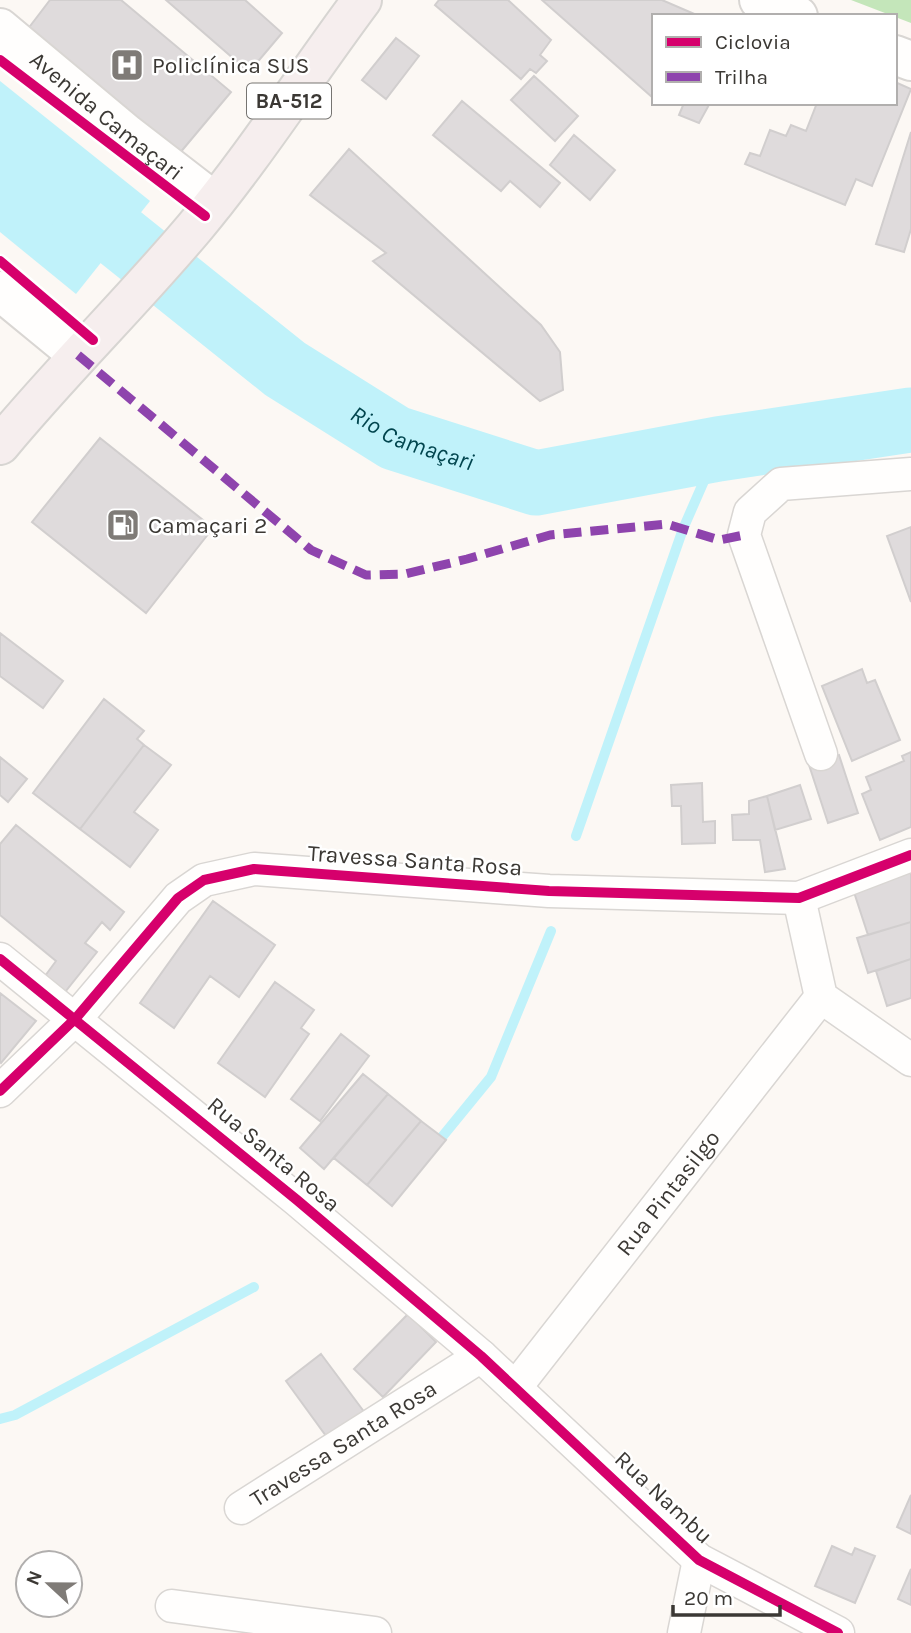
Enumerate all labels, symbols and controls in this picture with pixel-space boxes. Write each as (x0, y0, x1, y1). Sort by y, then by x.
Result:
legend (652, 14, 897, 105)
text: Ciclovia (715, 30, 791, 54)
street label: Avenida Camaçari (24, 46, 188, 186)
hospital icon: Policlínica SUS (108, 46, 146, 84)
place label: Policlínica SUS (152, 52, 309, 79)
text: Trilha (715, 65, 768, 89)
road number: BA-512 (247, 84, 331, 119)
water label: Rio Camaçari (345, 400, 478, 476)
fuel station icon: Camaçari 2 (104, 506, 142, 544)
place label: Camaçari 2 (148, 512, 267, 539)
street label: Travessa Santa Rosa (307, 840, 523, 881)
street label: Rua Santa Rosa (202, 1091, 345, 1218)
street label: Rua Pintasilgo (611, 1125, 726, 1261)
street label: Travessa Santa Rosa (245, 1375, 442, 1513)
street label: Rua Nambu (609, 1445, 718, 1549)
north arrow (14, 1549, 84, 1619)
text: N (21, 1568, 47, 1588)
scale bar (673, 1574, 780, 1618)
text: 20 m (684, 1586, 733, 1610)

